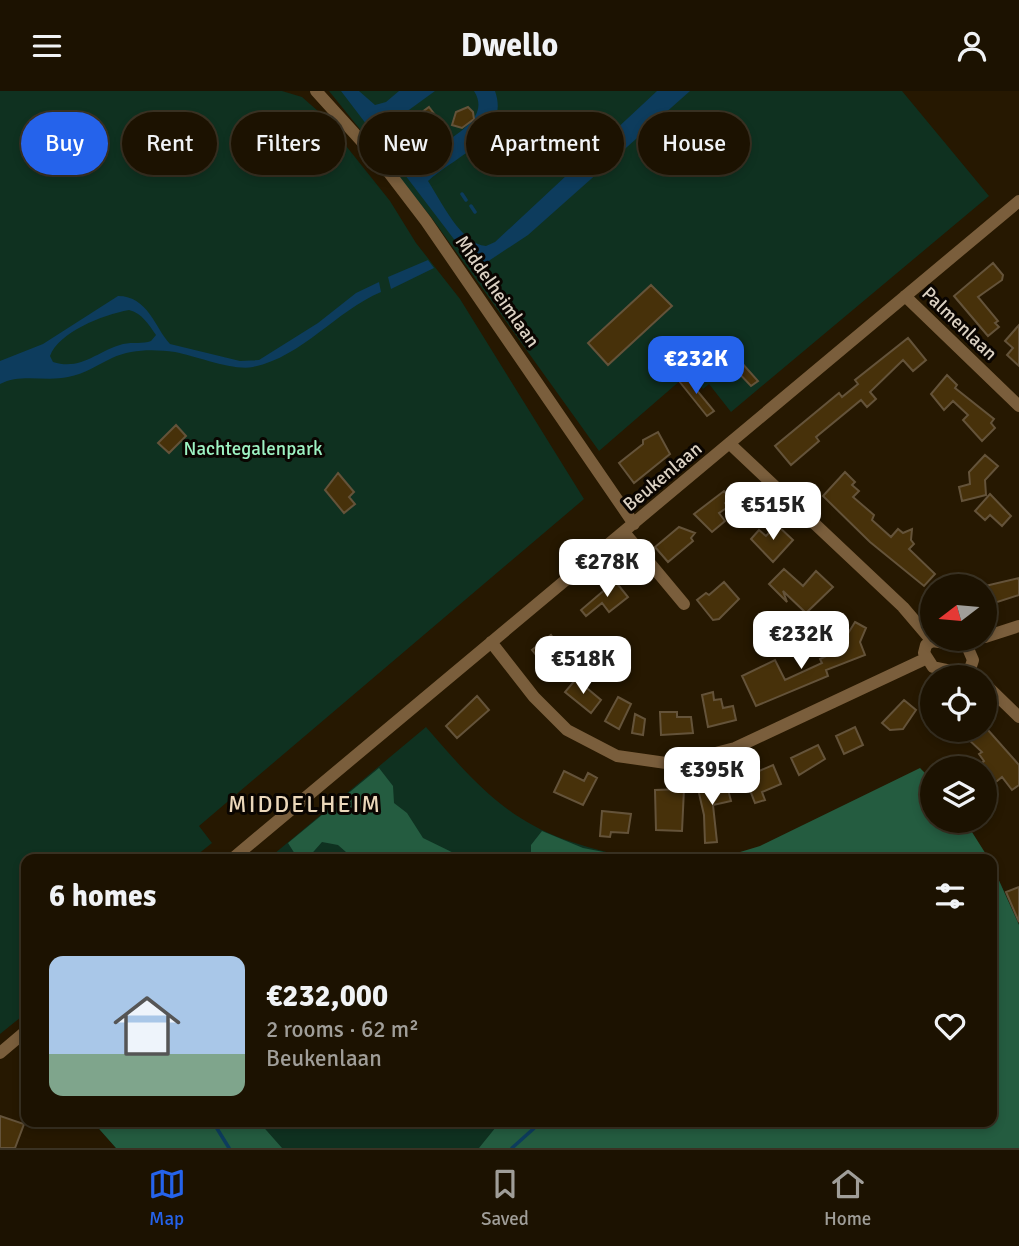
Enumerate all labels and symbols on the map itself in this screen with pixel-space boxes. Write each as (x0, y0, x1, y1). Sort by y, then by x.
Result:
street label: Middelheimlaan (450, 231, 545, 352)
street label: Palmenlaan (916, 282, 1002, 366)
pin: €232K (647, 337, 745, 396)
park label: Nachtegalenpark (184, 437, 323, 461)
street label: Beukenlaan (618, 437, 707, 517)
pin: €515K (724, 483, 822, 542)
pin: €278K (558, 539, 656, 599)
north arrow (920, 574, 998, 651)
pin: €232K (752, 611, 850, 671)
pin: €518K (534, 637, 632, 696)
pin: €395K (663, 747, 761, 807)
district label: MIDDELHEIM (228, 790, 382, 819)

